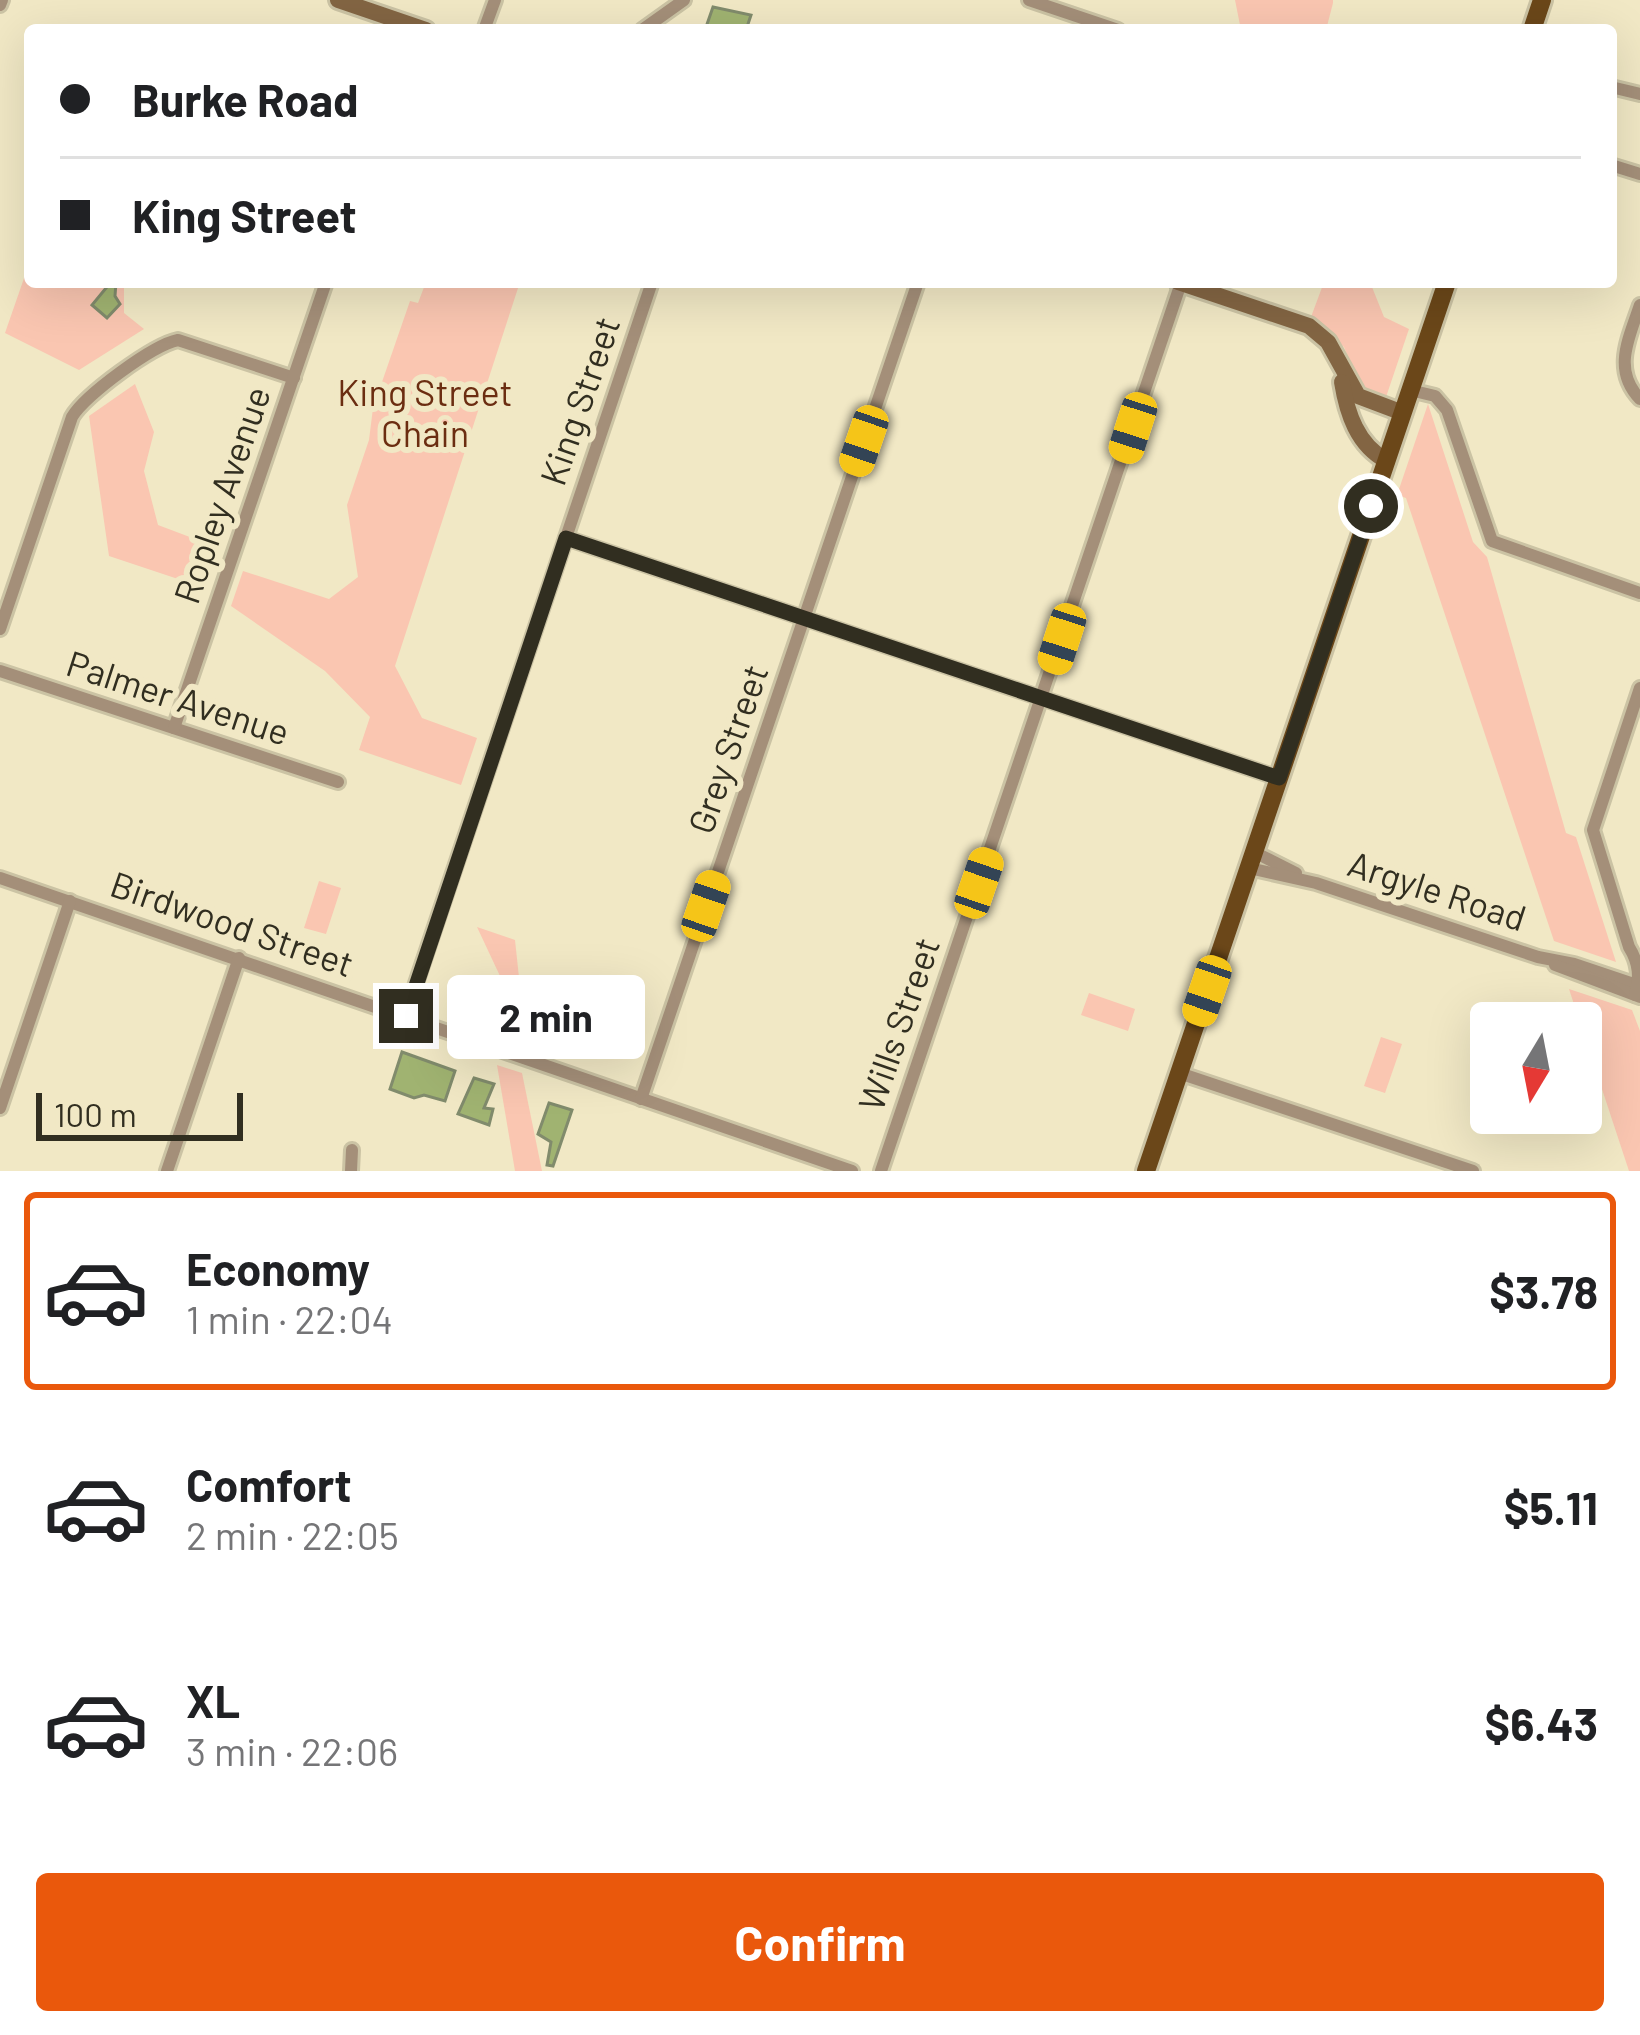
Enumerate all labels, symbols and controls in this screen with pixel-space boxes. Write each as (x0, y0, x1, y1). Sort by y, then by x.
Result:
text: Burke Road (132, 72, 359, 126)
text: King Street (132, 188, 357, 242)
street label: King Street (530, 311, 627, 490)
park label: King Street Chain (337, 370, 513, 454)
street label: Ropley Avenue (163, 380, 278, 609)
car (1105, 388, 1161, 468)
car (835, 401, 893, 481)
route start (1344, 479, 1398, 533)
car (1034, 599, 1090, 679)
street label: Palmer Avenue (62, 640, 295, 753)
street label: Grey Street (678, 658, 776, 839)
street label: Argyle Road (1343, 841, 1532, 939)
car (950, 843, 1008, 923)
street label: Birdwood Street (105, 861, 360, 984)
car (677, 866, 735, 946)
street label: Wills Street (848, 931, 947, 1116)
car (1178, 951, 1236, 1031)
callout: 2 min (448, 974, 646, 1058)
route end (379, 989, 433, 1043)
text: 2 min (499, 993, 593, 1040)
north arrow (1470, 1002, 1602, 1134)
map controls (1470, 1002, 1602, 1134)
scale bar (36, 1087, 243, 1140)
text: 100 m (54, 1094, 137, 1134)
icon: car (42, 1237, 150, 1345)
text: Economy (186, 1241, 370, 1295)
text: $3.78 (1489, 1264, 1598, 1318)
text: 1 min · 22:04 (186, 1295, 393, 1342)
icon: car (42, 1453, 150, 1561)
text: Comfort (186, 1457, 352, 1511)
text: $5.11 (1504, 1480, 1598, 1534)
text: 2 min · 22:05 (186, 1511, 399, 1558)
icon: car (42, 1669, 150, 1777)
text: XL (186, 1673, 240, 1727)
text: $6.43 (1484, 1696, 1598, 1750)
text: 3 min · 22:06 (186, 1727, 398, 1774)
button: Confirm (36, 1873, 1604, 2011)

